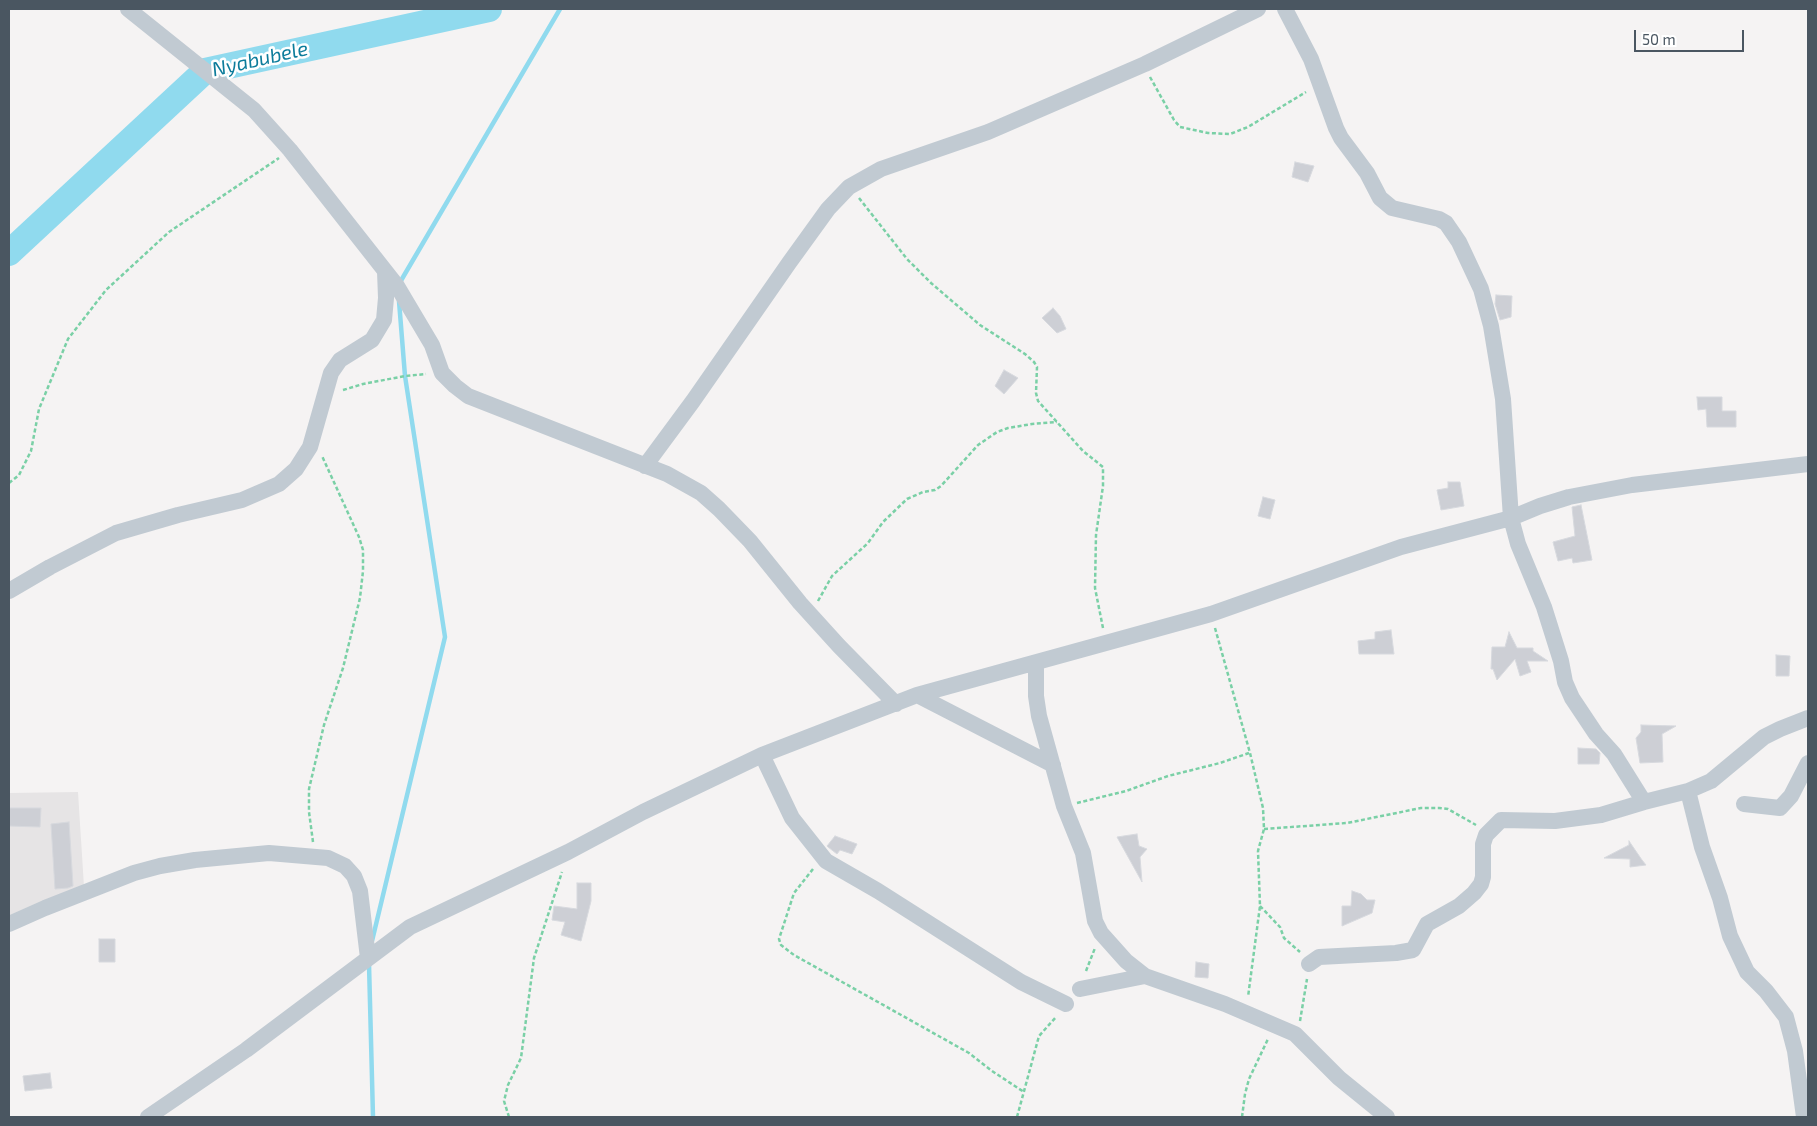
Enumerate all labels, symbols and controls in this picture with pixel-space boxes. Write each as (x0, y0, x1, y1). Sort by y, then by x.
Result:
scale bar (1637, 20, 1747, 52)
text: 50 m (1642, 30, 1676, 48)
water label: Nyabubele (210, 36, 310, 82)

